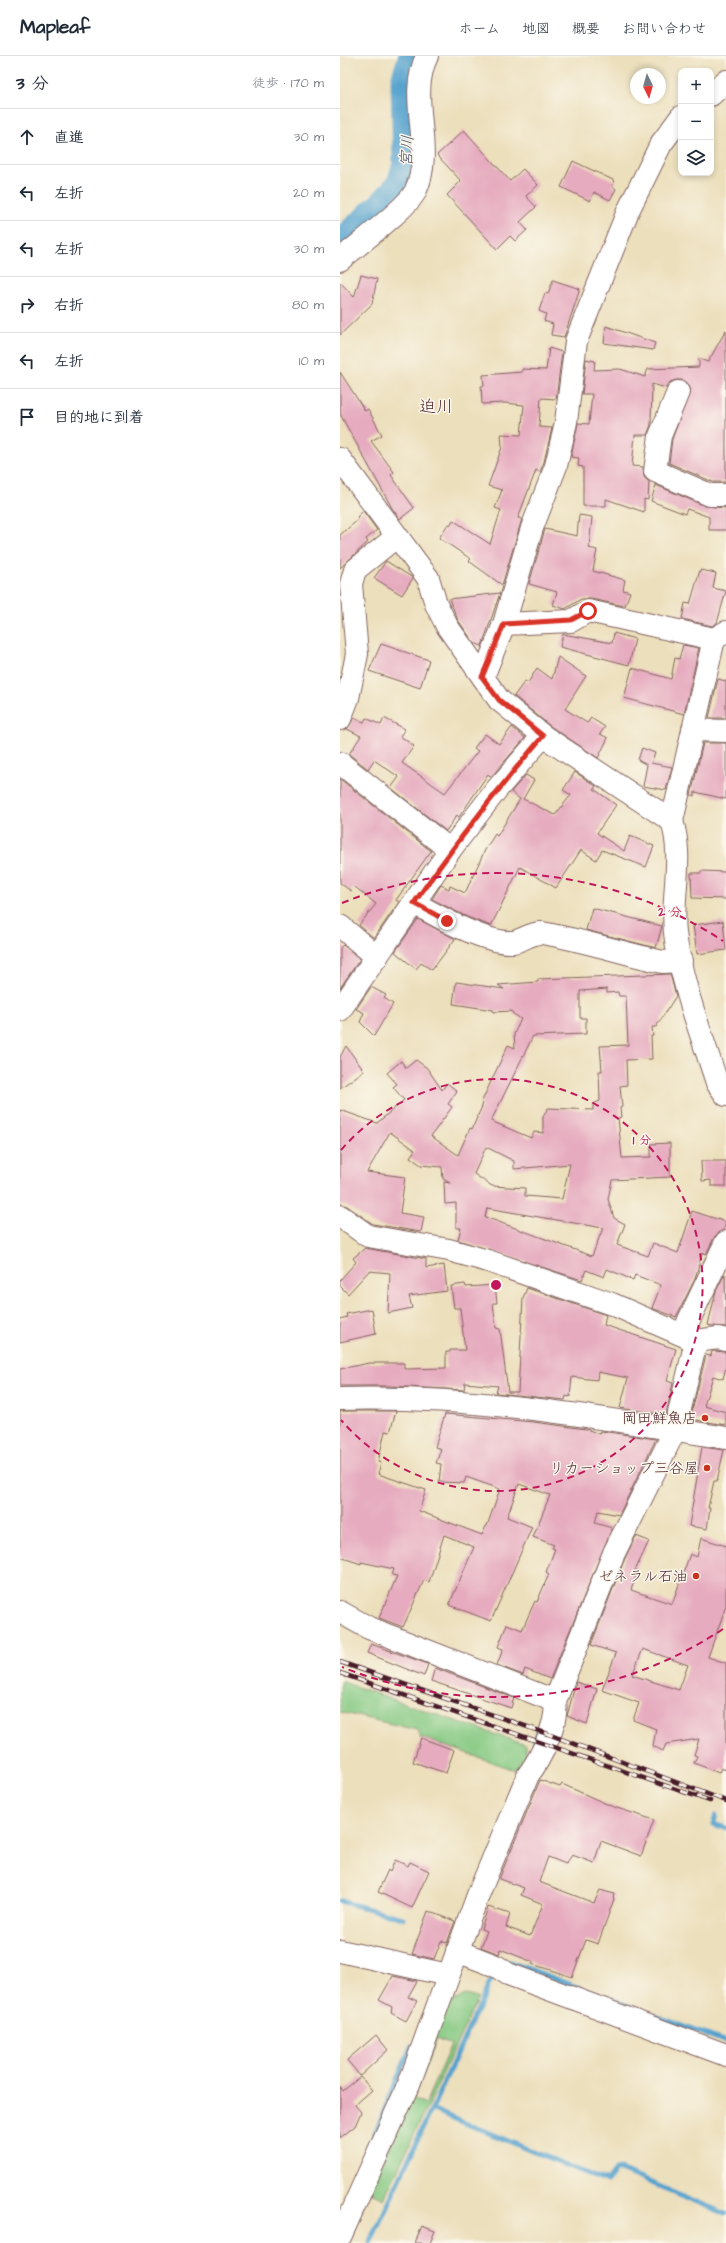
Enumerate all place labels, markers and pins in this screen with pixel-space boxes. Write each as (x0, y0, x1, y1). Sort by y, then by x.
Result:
centre of rings (489, 1278, 503, 1292)
place label: 岡田鮮魚店 (622, 1408, 697, 1429)
marker: 岡田鮮魚店 (700, 1413, 710, 1423)
place label: リカーショップ三谷屋 (549, 1458, 699, 1479)
marker: リカーショップ三谷屋 (702, 1463, 712, 1473)
place label: ゼネラル石油 (599, 1566, 688, 1587)
marker: ゼネラル石油 (691, 1571, 701, 1581)

